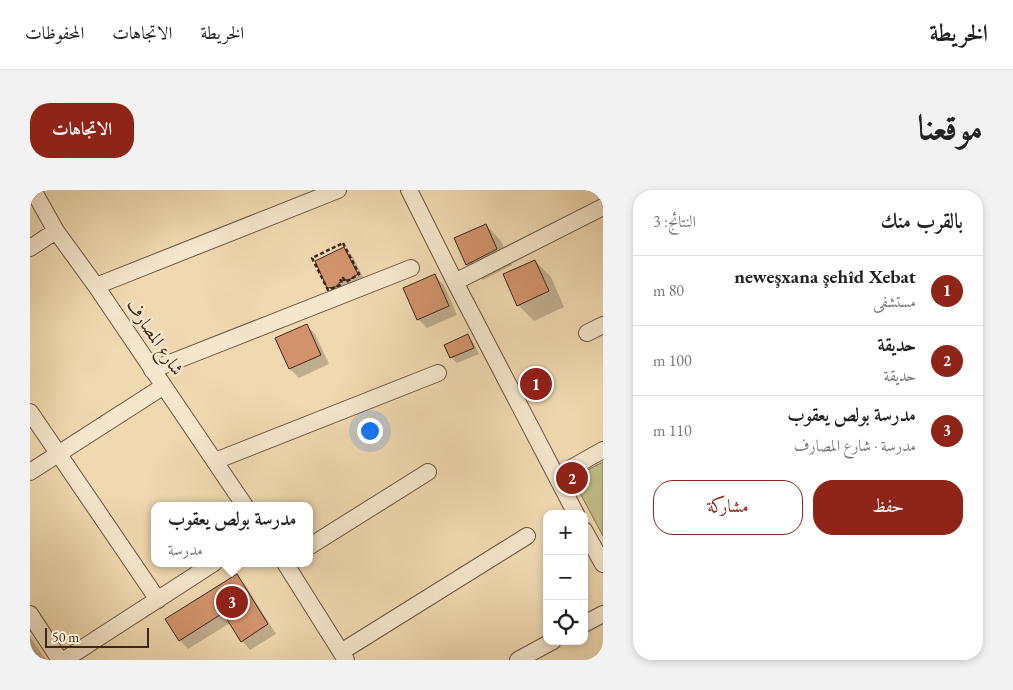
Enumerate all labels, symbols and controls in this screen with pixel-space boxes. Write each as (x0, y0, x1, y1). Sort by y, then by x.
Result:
text: الخريطة (930, 17, 988, 48)
text: المحفوظات (25, 21, 84, 44)
text: الاتجاهات (112, 21, 172, 44)
text: الخريطة (200, 21, 244, 44)
button: الاتجاهات (30, 103, 134, 158)
text: موقعنا (918, 104, 983, 149)
text: بالقرب منك (880, 207, 963, 234)
text: النتائج: 3 (653, 211, 696, 232)
text: neweşxana şehîd Xebat (734, 264, 916, 289)
text: 80 m (653, 280, 684, 301)
text: 1 (943, 280, 951, 301)
text: مستشفى (873, 291, 916, 312)
street label: شارع المصارف (118, 294, 189, 382)
text: حديقة (878, 332, 916, 357)
text: 100 m (653, 350, 692, 371)
text: 2 (943, 350, 951, 371)
pin: 1 (520, 365, 552, 403)
text: حديقة (884, 365, 916, 386)
text: مدرسة بولص يعقوب (787, 402, 916, 427)
your location (357, 418, 383, 444)
text: 110 m (653, 420, 692, 441)
text: 3 (943, 420, 951, 441)
text: مدرسة · شارع المصارف (794, 435, 916, 456)
pin: 2 (556, 459, 588, 497)
button: مشاركة (653, 480, 803, 535)
button: حفظ (813, 480, 963, 535)
popup (151, 502, 313, 567)
text: مدرسة بولص يعقوب (168, 506, 296, 531)
map controls (543, 510, 588, 645)
button: + (543, 510, 588, 555)
text: مدرسة (168, 539, 203, 560)
button: − (543, 555, 588, 600)
pin: 3 (216, 583, 248, 621)
button: locate (543, 600, 588, 645)
scale bar (45, 625, 149, 648)
text: 50 m (52, 628, 79, 646)

